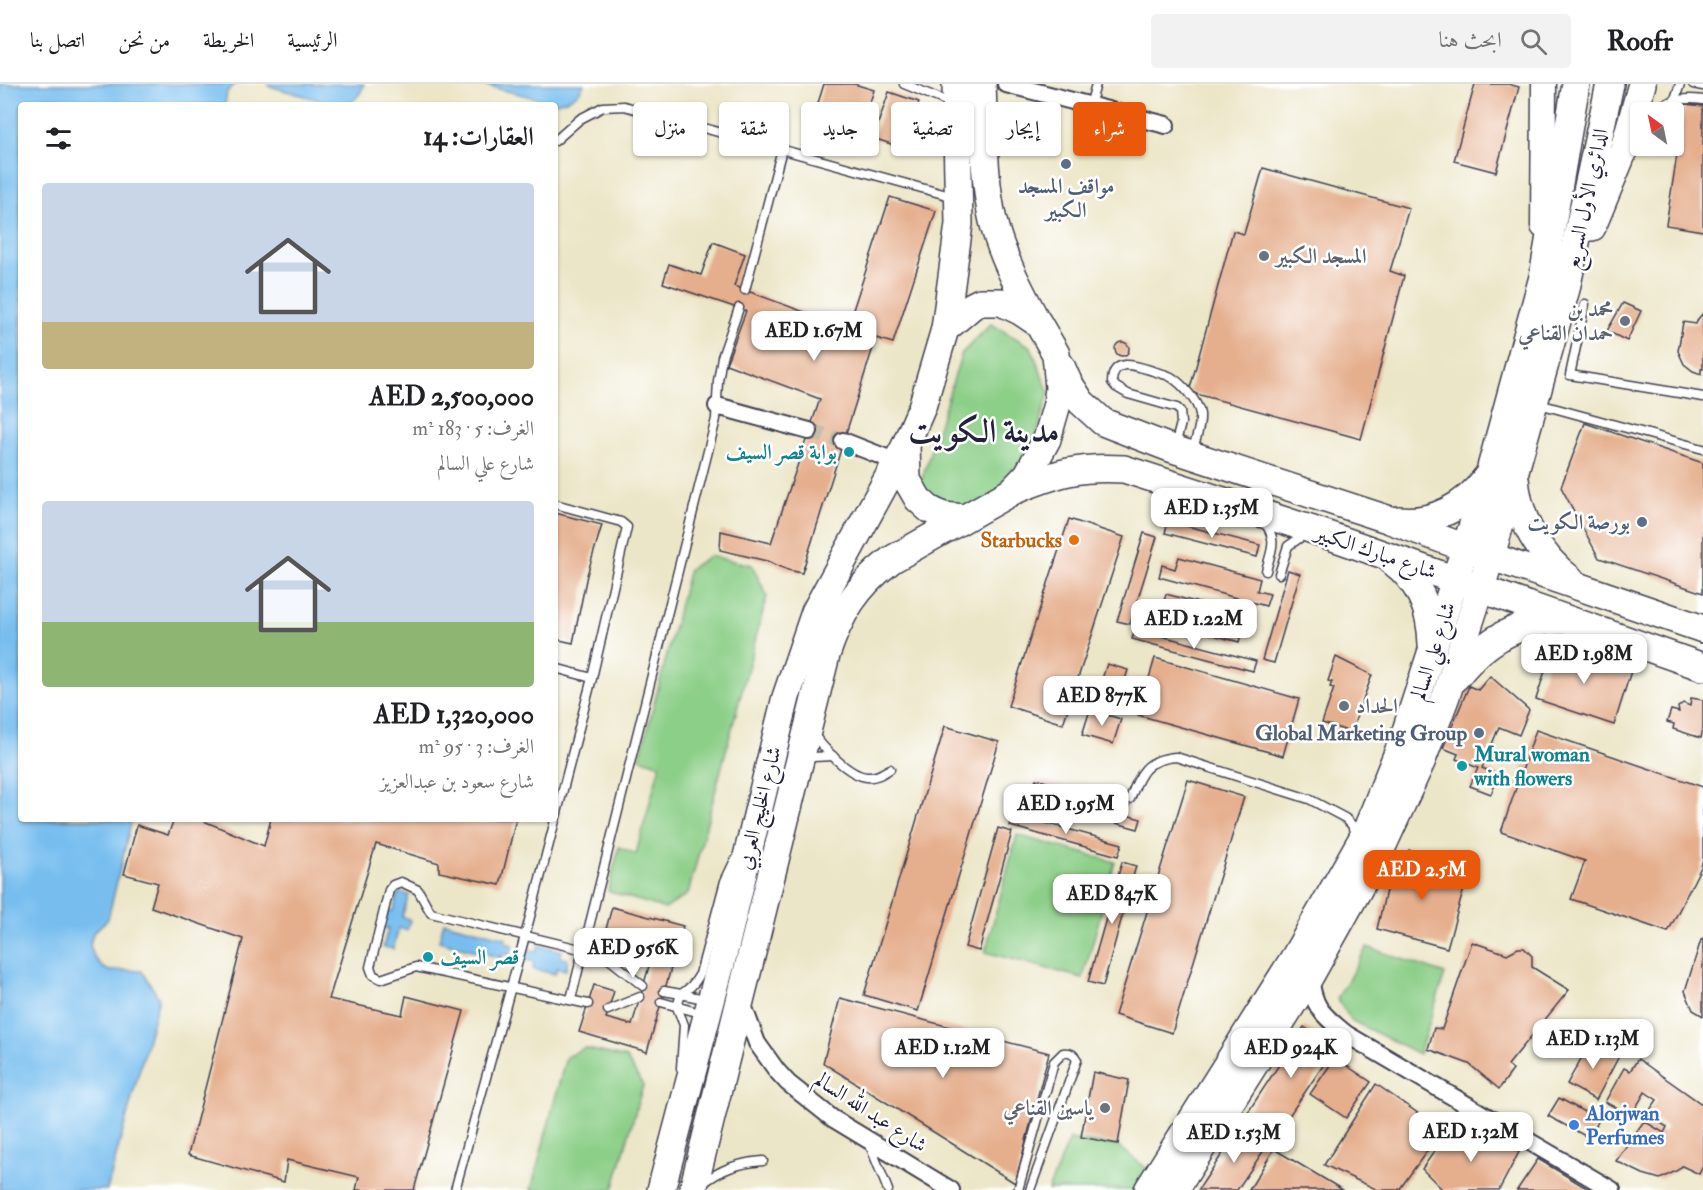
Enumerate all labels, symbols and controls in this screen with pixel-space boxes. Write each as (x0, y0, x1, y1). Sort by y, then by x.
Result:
search box (1151, 14, 1571, 68)
text: Roofr (1607, 24, 1673, 59)
icon: search (1517, 25, 1550, 58)
text: ابحث هنا (1438, 26, 1502, 54)
text: اتصل بنا (30, 27, 85, 54)
text: من نحن (118, 27, 170, 54)
text: الخريطة (203, 27, 254, 54)
text: الرئيسية (287, 27, 338, 54)
chip: منزل (633, 102, 707, 156)
chip: شقة (719, 102, 789, 156)
chip: جديد (801, 102, 879, 156)
chip: تصفية (891, 102, 974, 156)
chip: إيجار (986, 102, 1061, 156)
chip: شراء (1073, 102, 1146, 156)
north arrow (1630, 102, 1684, 156)
map controls (1630, 102, 1684, 156)
text: العقارات: 14 (423, 121, 534, 153)
icon: filters (42, 122, 75, 155)
street label: الدائري الأول السريع (1556, 126, 1619, 273)
marker: مواقف المسجد الكبير (1059, 157, 1073, 171)
place label: مواقف المسجد الكبير (1018, 173, 1114, 224)
icon: home (234, 222, 342, 330)
place label: المسجد الكبير (1274, 243, 1367, 270)
marker: المسجد الكبير (1257, 249, 1271, 263)
place label: محمد بن حمدان القناعي (1517, 296, 1613, 351)
pin: AED 1.67M (745, 311, 883, 362)
marker: محمد بن حمدان القناعي (1618, 314, 1632, 328)
text: AED 1.67M (765, 318, 863, 343)
text: AED 2,500,000 (369, 381, 534, 413)
district label: مدينة الكويت (909, 411, 1059, 452)
text: الغرف: 5 · 183 m² (412, 416, 534, 441)
place label: بوابة قصر السيف (726, 439, 837, 466)
marker: بوابة قصر السيف (842, 445, 856, 459)
text: شارع علي السالم (437, 451, 534, 476)
pin: AED 1.35M (1143, 488, 1281, 539)
text: AED 1.35M (1165, 495, 1259, 520)
place label: بورصة الكويت (1527, 509, 1630, 536)
marker: بورصة الكويت (1635, 515, 1649, 529)
street label: شارع مبارك الكبير (1308, 518, 1440, 590)
place label: Starbucks (980, 527, 1062, 554)
marker: Starbucks (1067, 533, 1081, 547)
icon: home (234, 540, 342, 648)
pin: AED 1.22M (1125, 599, 1263, 650)
street label: شارع علي السالم (1405, 599, 1468, 706)
text: AED 1.22M (1145, 606, 1243, 631)
pin: AED 1.98M (1515, 634, 1653, 685)
text: AED 1.98M (1535, 641, 1633, 666)
pin: AED 877K (1040, 676, 1164, 727)
text: AED 877K (1057, 683, 1147, 708)
place label: الحداد (1356, 693, 1398, 720)
text: AED 1,320,000 (374, 699, 534, 731)
marker: الحداد (1337, 699, 1351, 713)
place label: Global Marketing Group (1255, 720, 1467, 747)
marker: Global Marketing Group (1472, 726, 1486, 740)
text: الغرف: 3 · 95 m² (419, 734, 534, 759)
place label: Mural woman with flowers (1473, 741, 1590, 792)
street label: شارع الخليج العربي (731, 744, 793, 874)
marker: Mural woman with flowers (1455, 759, 1469, 773)
text: شارع سعود بن عبدالعزيز (380, 769, 534, 794)
pin: AED 1.95M (997, 784, 1135, 835)
text: AED 1.95M (1017, 791, 1115, 816)
pin: AED 2.5M (1360, 850, 1484, 901)
text: AED 2.5M (1377, 857, 1467, 882)
pin: AED 847K (1050, 874, 1174, 925)
text: AED 847K (1067, 881, 1157, 906)
pin: AED 956K (571, 928, 695, 979)
text: AED 956K (588, 935, 678, 960)
place label: قصر السيف (440, 944, 519, 971)
marker: قصر السيف (421, 950, 435, 964)
pin: AED 1.13M (1524, 1019, 1662, 1070)
text: AED 1.13M (1547, 1026, 1639, 1051)
pin: AED 1.12M (874, 1028, 1012, 1079)
pin: AED 924K (1229, 1028, 1353, 1079)
text: AED 1.12M (895, 1035, 991, 1060)
text: AED 924K (1245, 1035, 1337, 1060)
street label: شارع عبد الله السالم (807, 1063, 934, 1162)
place label: ياسين القناعي (1002, 1095, 1095, 1126)
place label: Alorjwan Perfumes (1585, 1100, 1664, 1151)
marker: ياسين القناعي (1098, 1101, 1112, 1115)
pin: AED 1.32M (1402, 1112, 1540, 1163)
pin: AED 1.53M (1165, 1113, 1303, 1164)
marker: Alorjwan Perfumes (1567, 1118, 1581, 1132)
text: AED 1.32M (1423, 1119, 1519, 1144)
text: AED 1.53M (1187, 1120, 1281, 1145)

